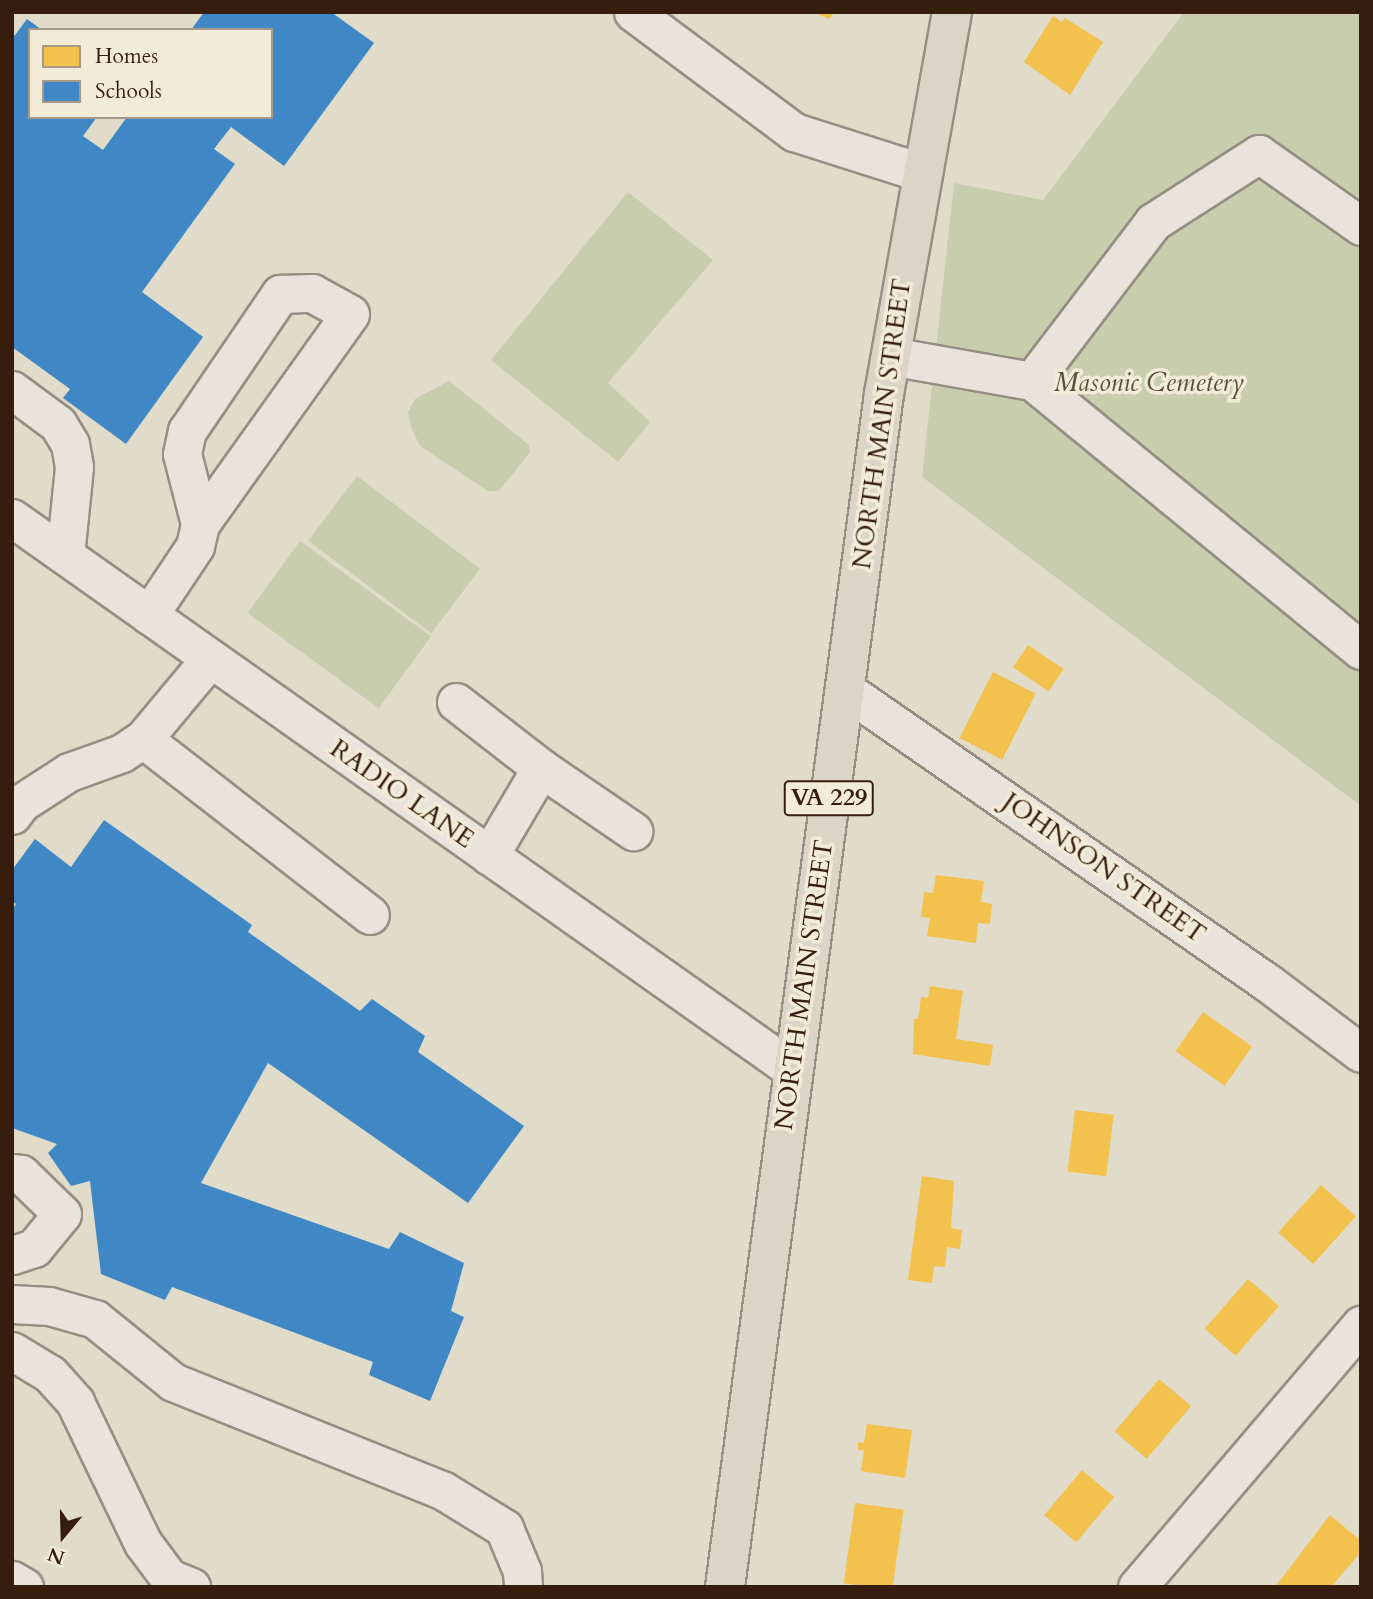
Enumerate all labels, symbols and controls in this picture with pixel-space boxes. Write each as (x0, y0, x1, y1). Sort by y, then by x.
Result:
legend (28, 28, 273, 119)
text: Homes (95, 42, 158, 71)
text: Schools (95, 77, 162, 106)
street label: NORTH MAIN STREET (846, 277, 918, 571)
park label: Masonic Cemetery (1054, 367, 1244, 399)
street label: RADIO LANE (324, 733, 480, 855)
road number: VA 229 (784, 778, 874, 818)
street label: JOHNSON STREET (996, 786, 1212, 950)
street label: NORTH MAIN STREET (768, 838, 840, 1132)
north arrow (28, 1501, 98, 1571)
text: N (44, 1541, 68, 1571)

